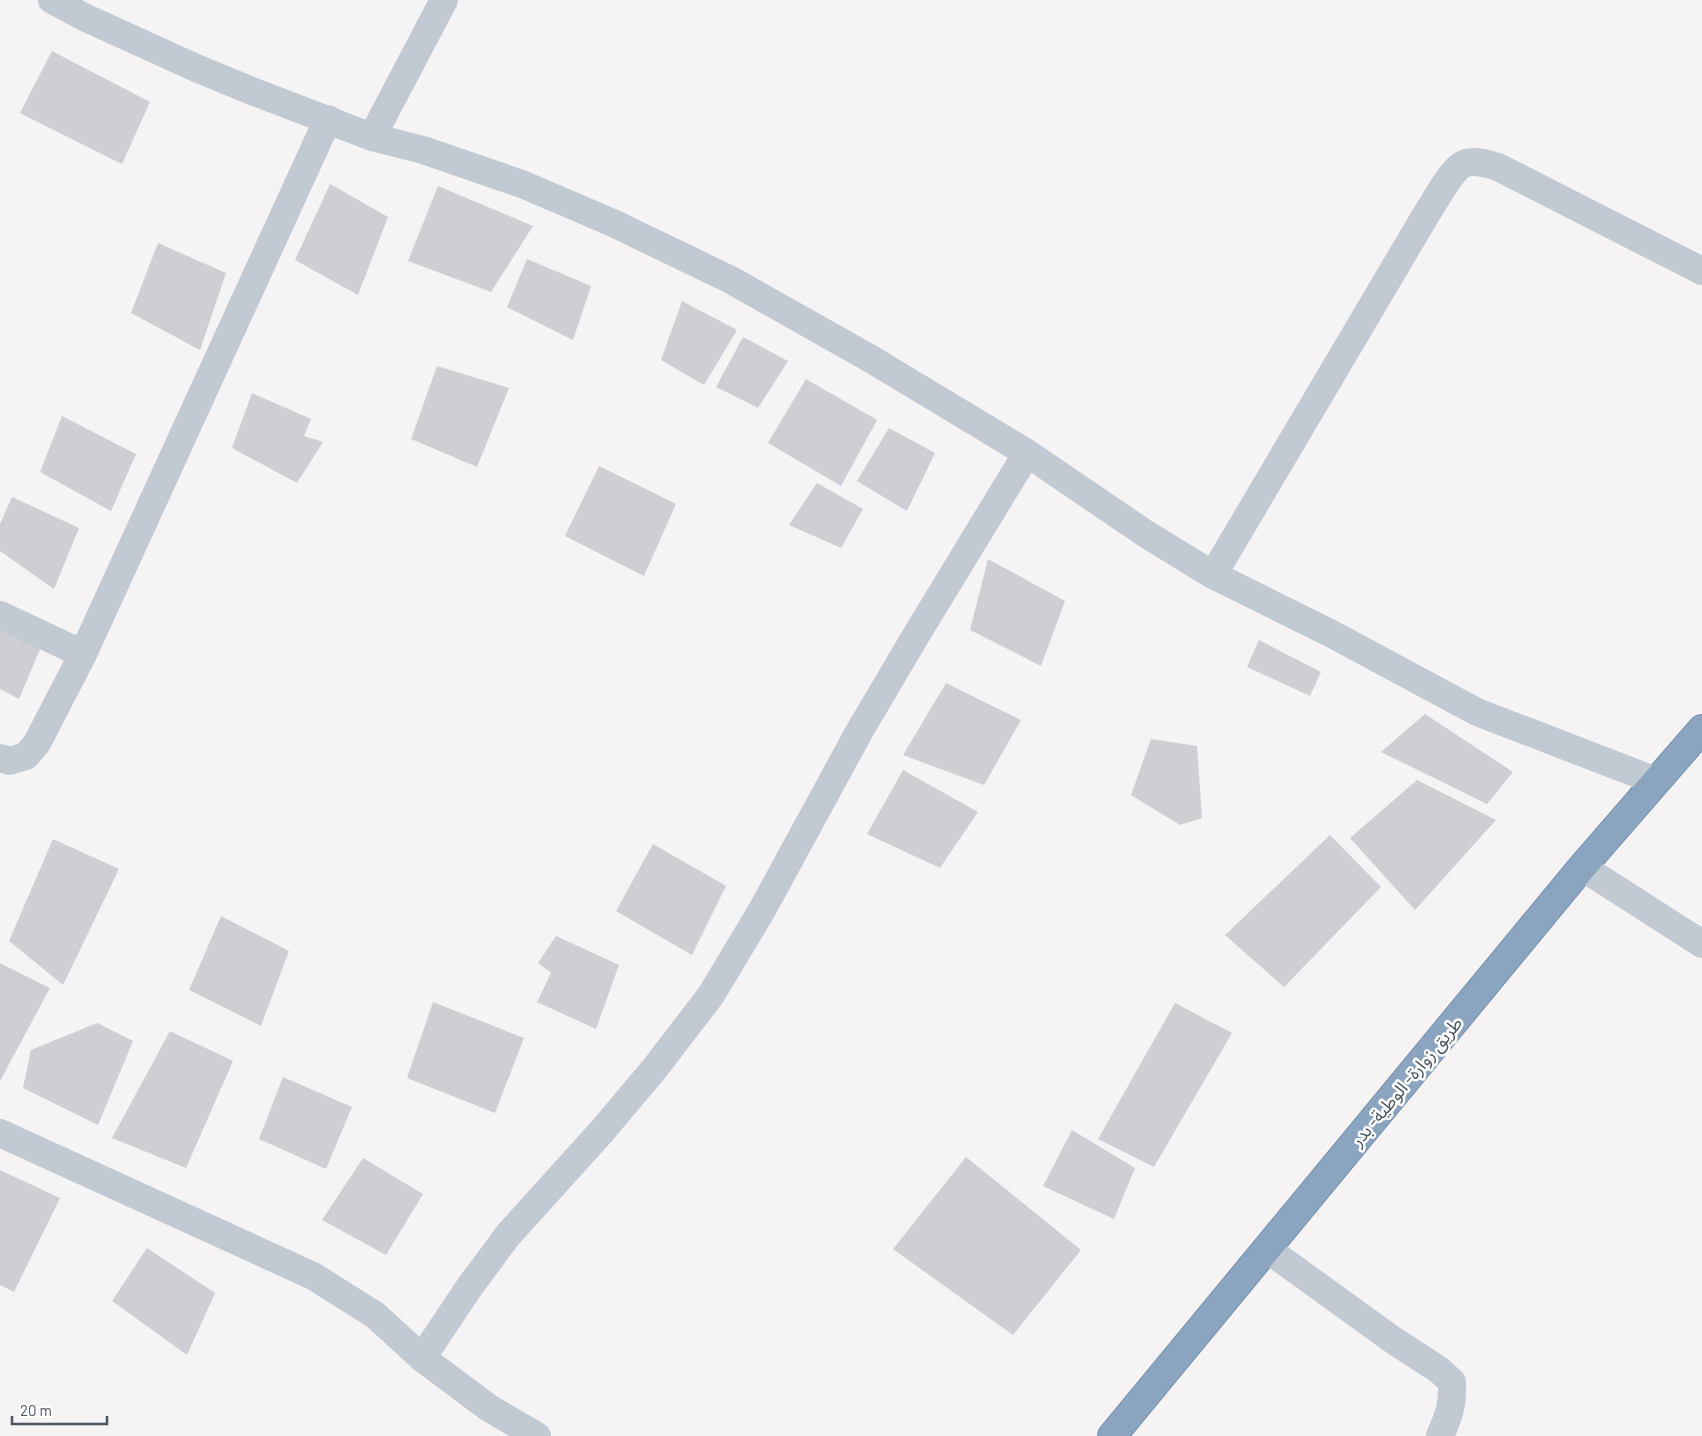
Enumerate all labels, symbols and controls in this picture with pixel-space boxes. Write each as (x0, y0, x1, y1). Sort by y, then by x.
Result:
street label: طريق زوارة- الوطية- بدر (1345, 1012, 1467, 1152)
scale bar (12, 1394, 108, 1426)
text: 20 m (20, 1401, 52, 1419)

